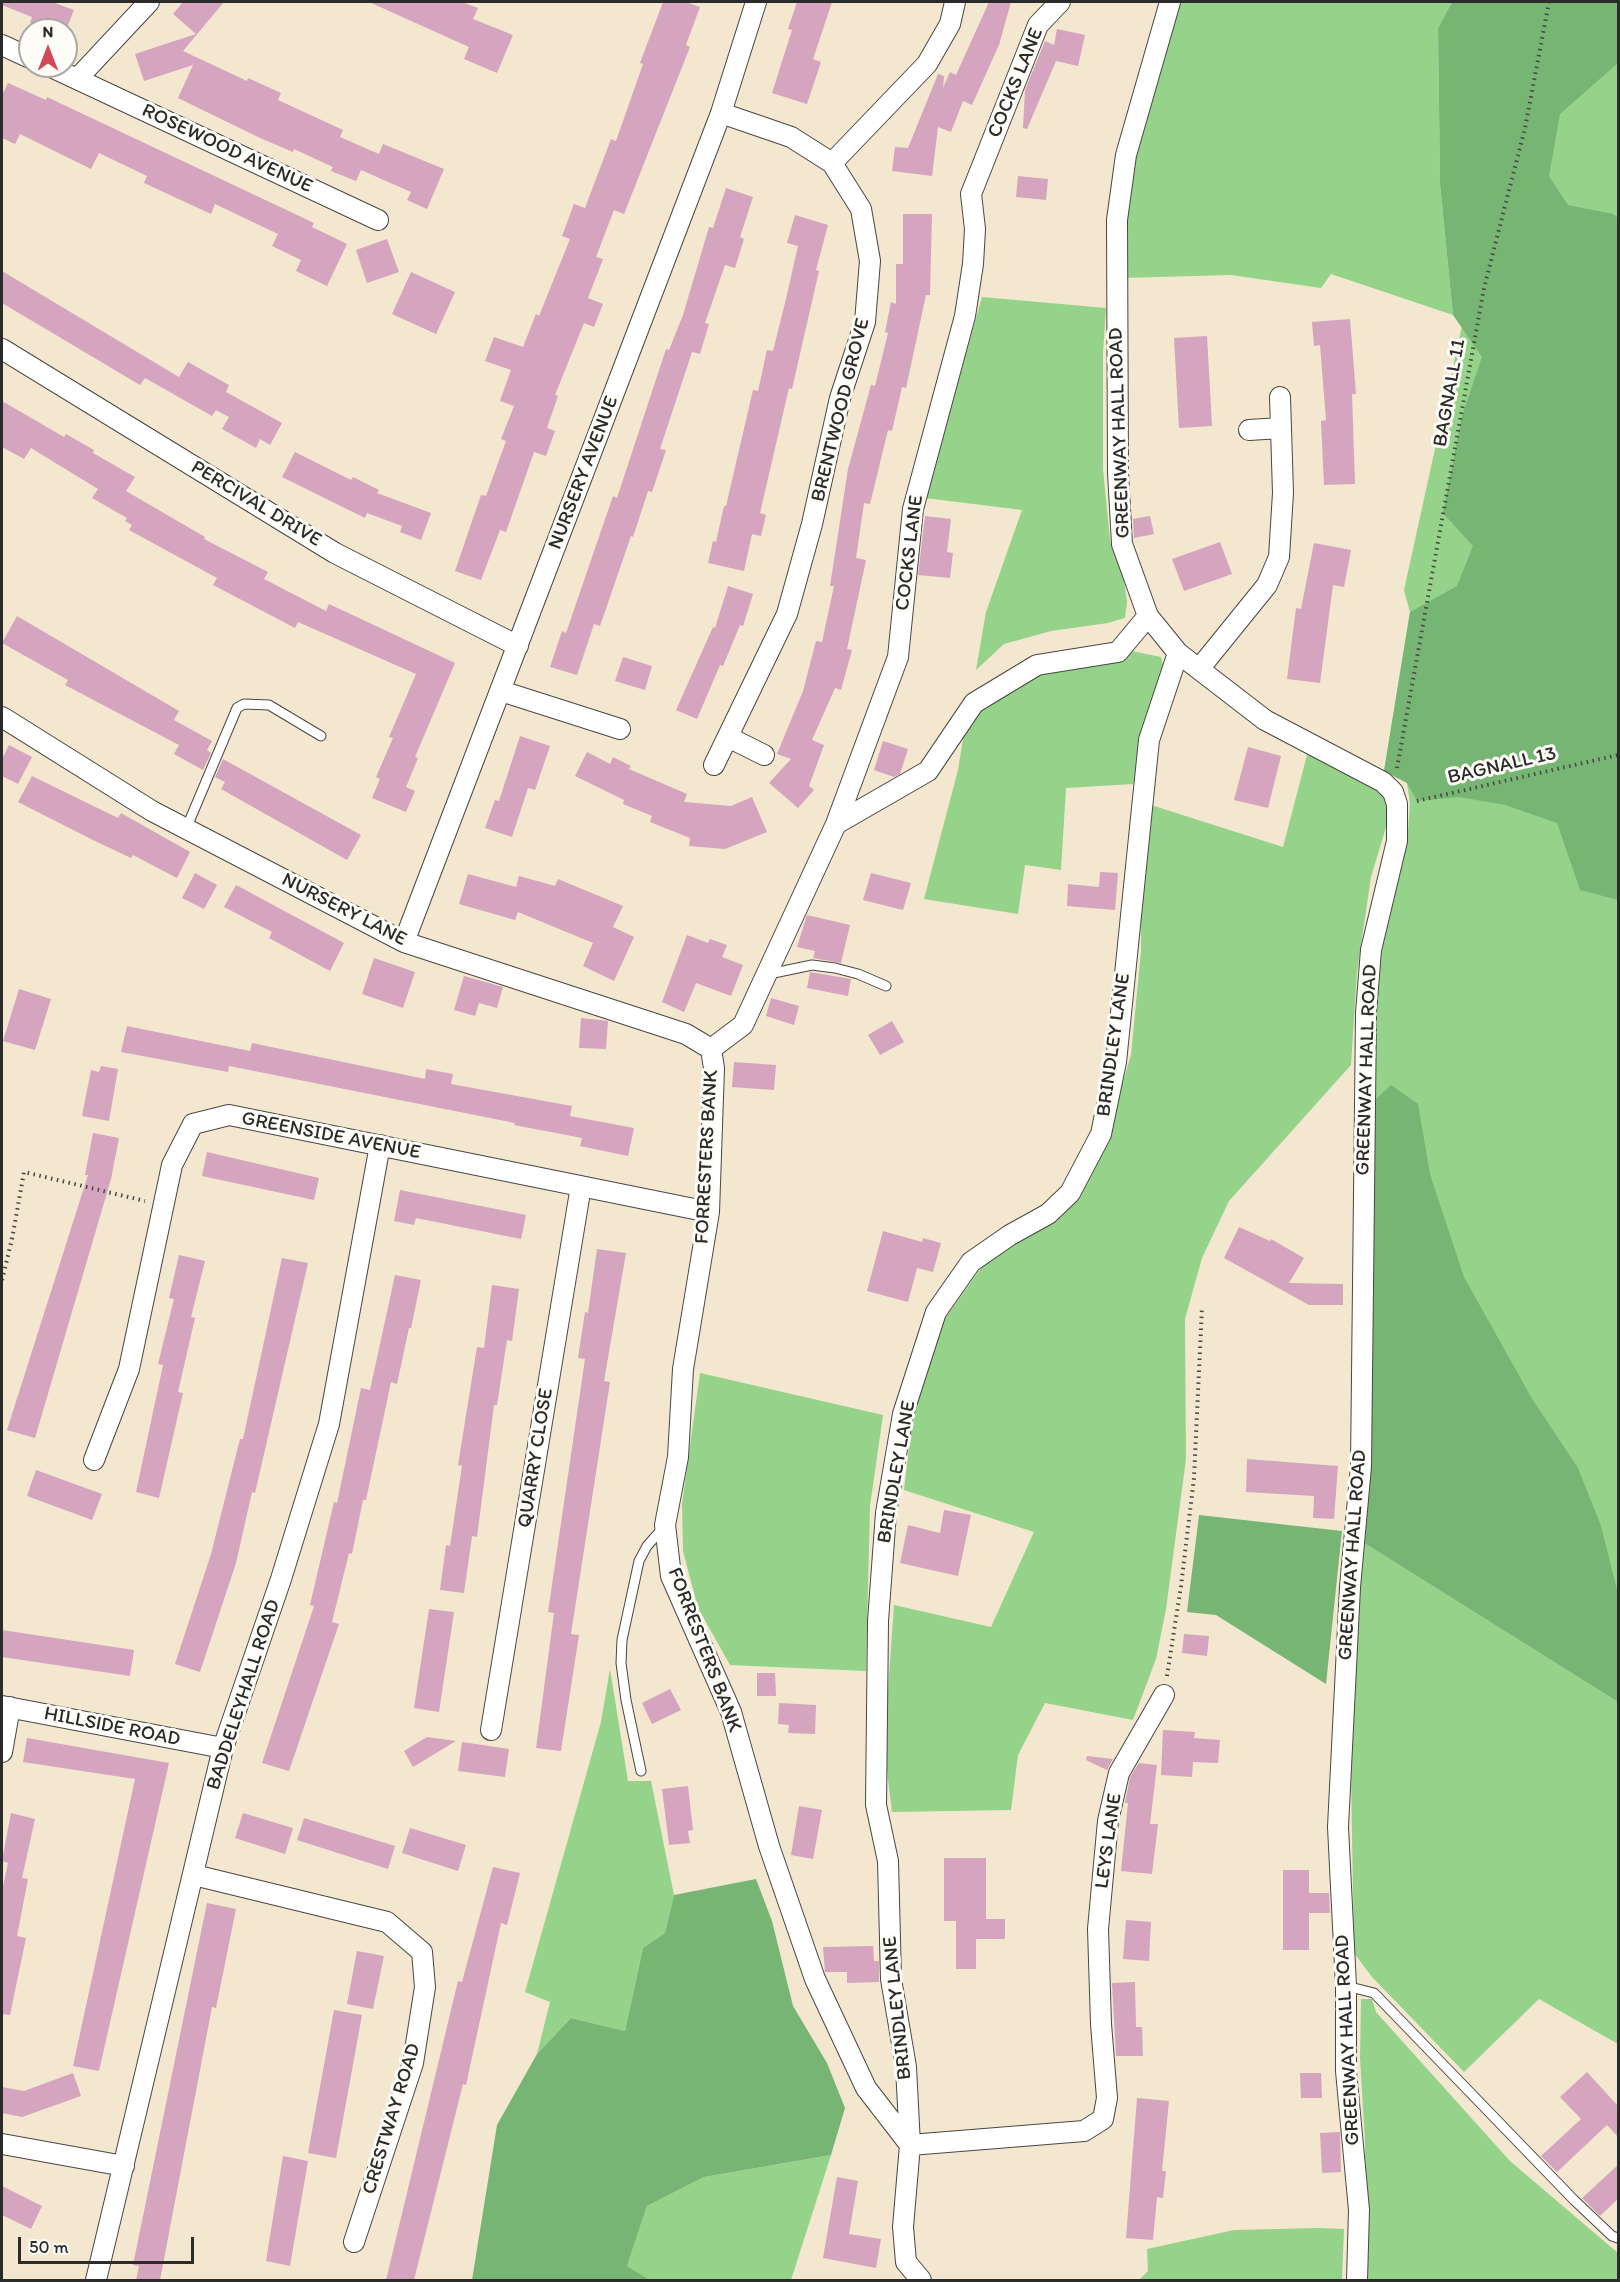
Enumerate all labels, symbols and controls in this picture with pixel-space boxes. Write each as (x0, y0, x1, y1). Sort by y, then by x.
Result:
north arrow (18, 18, 78, 78)
text: N (43, 22, 53, 41)
street label: COCKS LANE (983, 25, 1049, 141)
street label: ROSEWOOD AVENUE (138, 99, 316, 199)
street label: BRENTWOOD GROVE (807, 316, 875, 504)
street label: GREENWAY HALL ROAD (1104, 327, 1136, 539)
street label: BAGNALL 11 (1429, 337, 1471, 449)
street label: NURSERY AVENUE (544, 393, 624, 553)
street label: PERCIVAL DRIVE (186, 456, 326, 552)
street label: COCKS LANE (891, 494, 929, 612)
street label: BAGNALL 13 (1445, 742, 1559, 790)
street label: NURSERY LANE (277, 868, 411, 952)
street label: GREENWAY HALL ROAD (1351, 964, 1383, 1176)
street label: BRINDLEY LANE (1092, 972, 1136, 1118)
street label: FORRESTERS BANK (690, 1069, 724, 1245)
street label: GREENSIDE AVENUE (240, 1107, 422, 1165)
street label: QUARRY CLOSE (513, 1386, 559, 1530)
street label: BRINDLEY LANE (873, 1399, 921, 1545)
street label: GREENWAY HALL ROAD (1334, 1449, 1372, 1661)
street label: FORRESTERS BANK (662, 1564, 746, 1736)
street label: BADDELEYHALL ROAD (202, 1597, 286, 1793)
street label: HILLSIDE ROAD (42, 1702, 182, 1752)
street label: LEYS LANE (1090, 1792, 1128, 1890)
street label: GREENWAY HALL ROAD (1330, 1934, 1366, 2146)
street label: BRINDLEY LANE (879, 1935, 917, 2081)
street label: CRESTWAY ROAD (358, 2041, 426, 2197)
scale bar (21, 2225, 196, 2263)
text: 50 m (29, 2236, 69, 2258)

